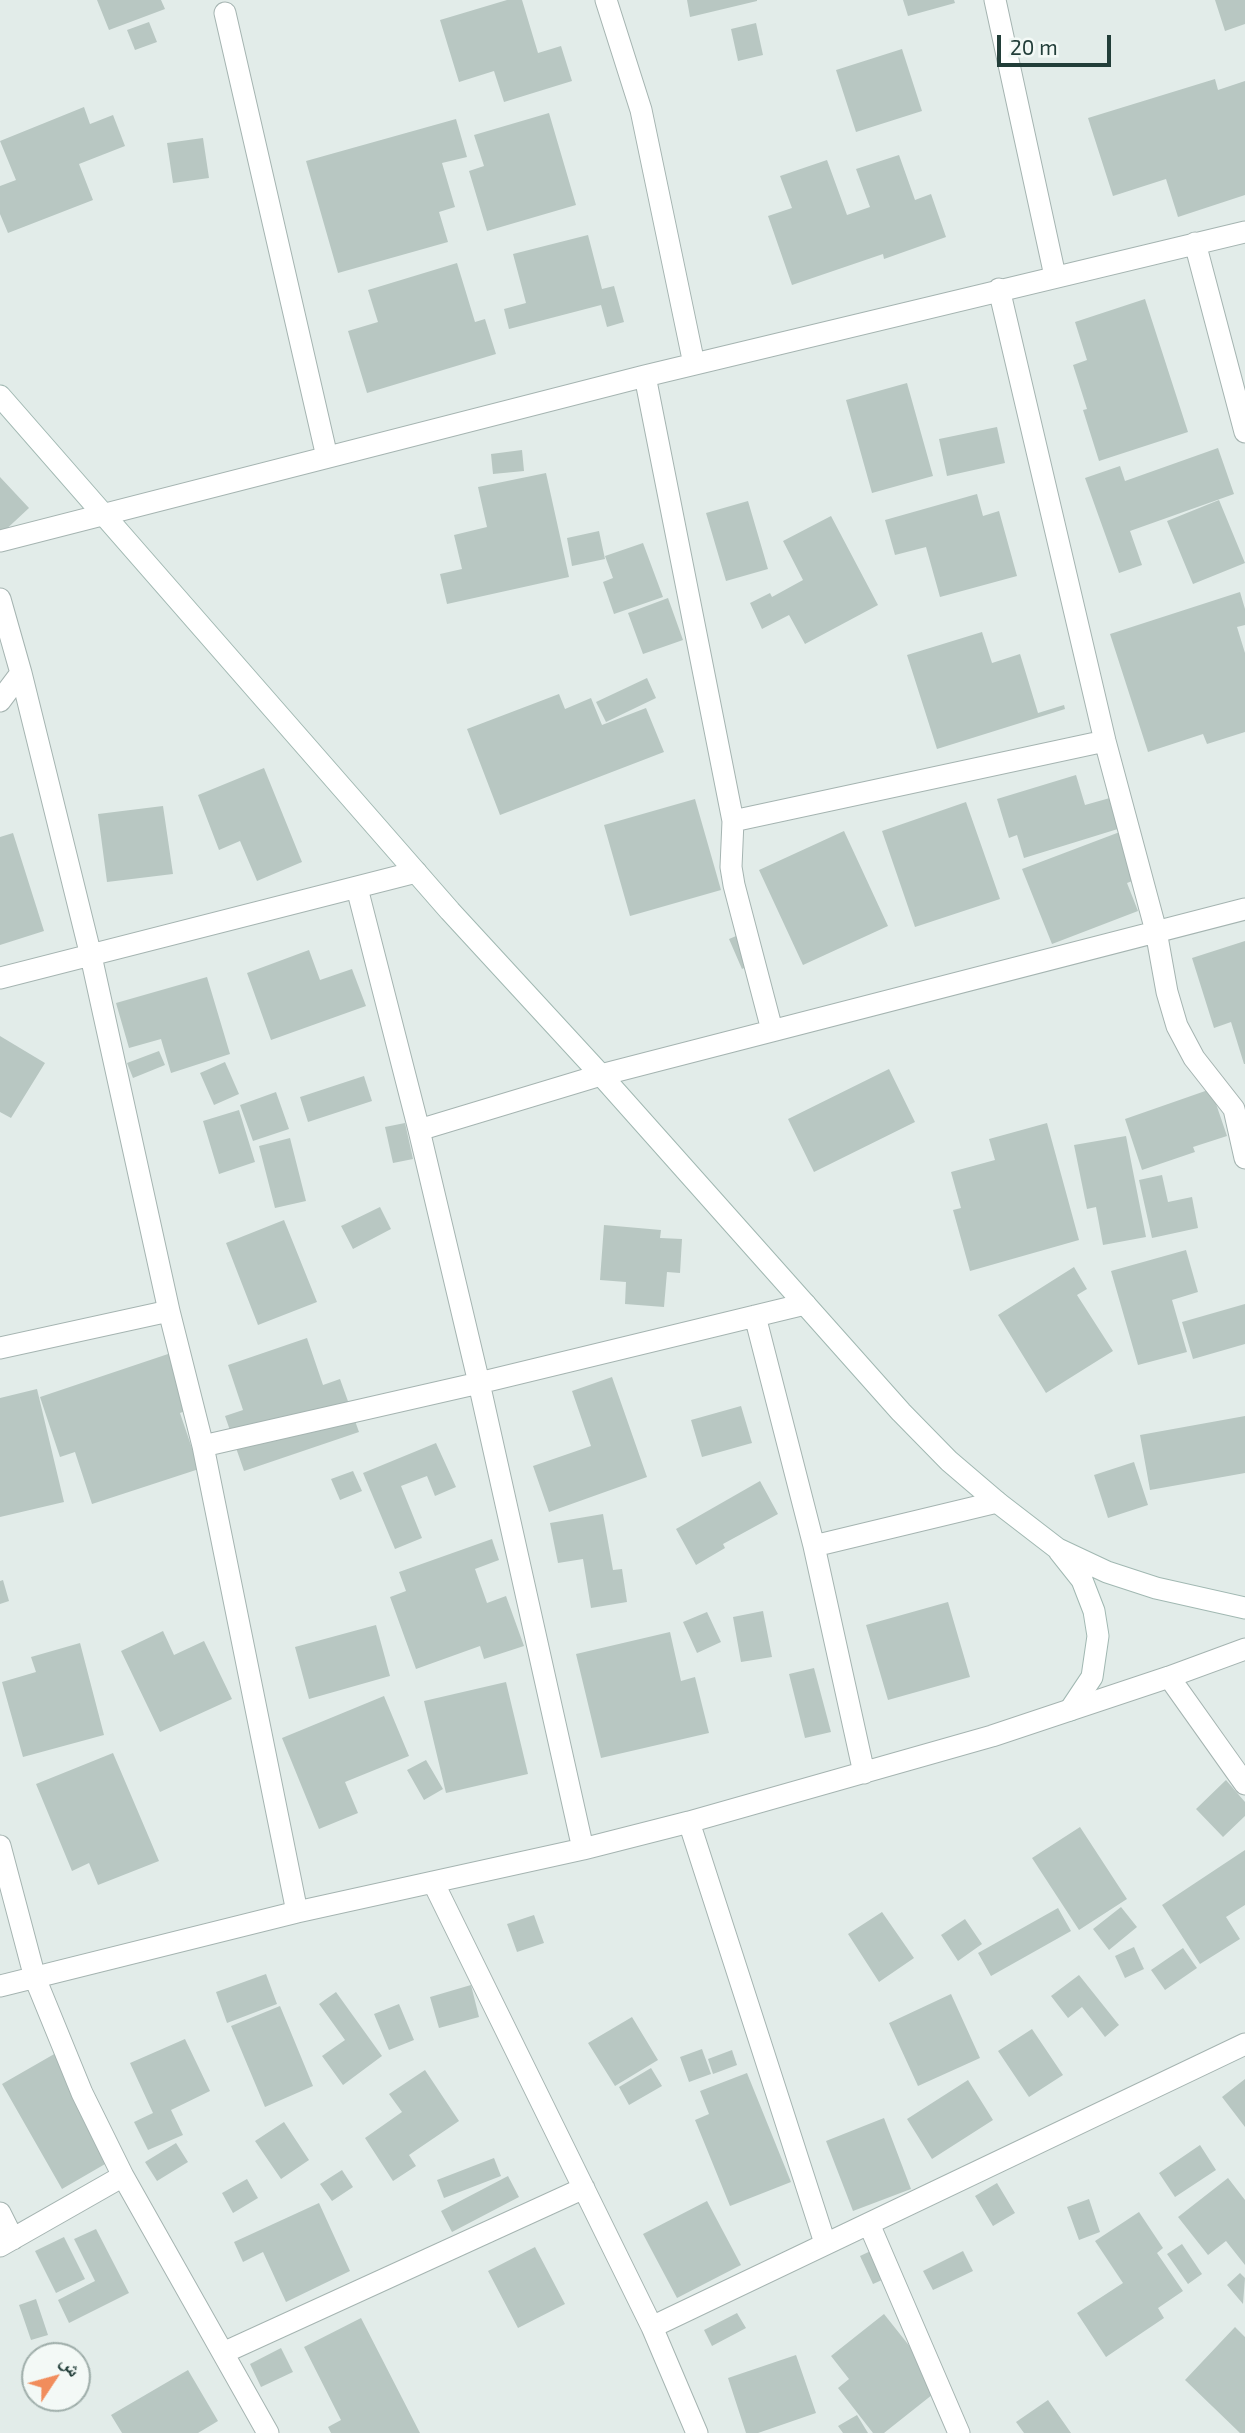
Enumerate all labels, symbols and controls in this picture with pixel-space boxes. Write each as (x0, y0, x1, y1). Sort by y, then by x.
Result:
scale bar (1000, 21, 1114, 65)
text: 20 m (1010, 34, 1058, 59)
north arrow (21, 2342, 91, 2412)
text: ش (57, 2351, 87, 2380)

